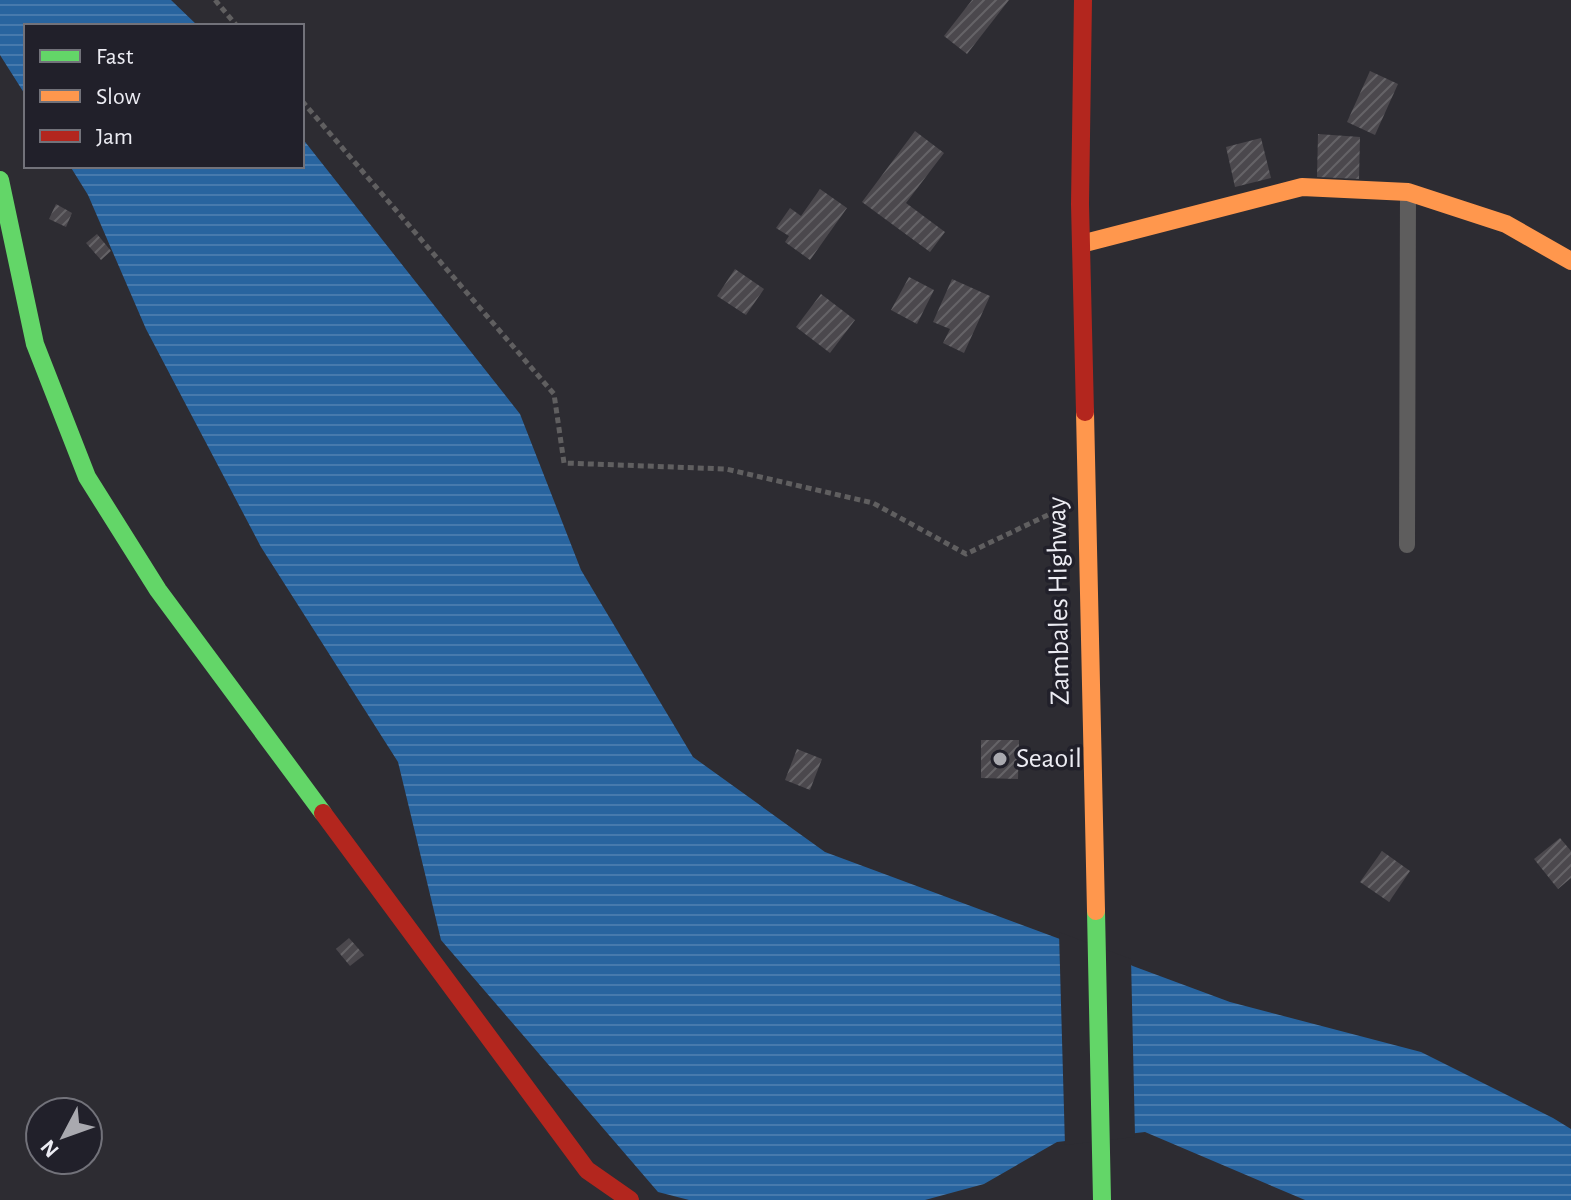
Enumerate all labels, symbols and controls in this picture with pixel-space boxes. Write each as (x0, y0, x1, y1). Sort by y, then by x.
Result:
legend (24, 24, 304, 168)
text: Fast (96, 45, 134, 69)
text: Slow (96, 85, 141, 109)
text: Jam (96, 125, 133, 149)
street label: Zambales Highway (1043, 496, 1075, 705)
place label: Seaoil (1016, 745, 1082, 773)
marker: Seaoil (991, 750, 1009, 768)
north arrow (24, 1096, 104, 1176)
text: N (36, 1135, 63, 1161)

